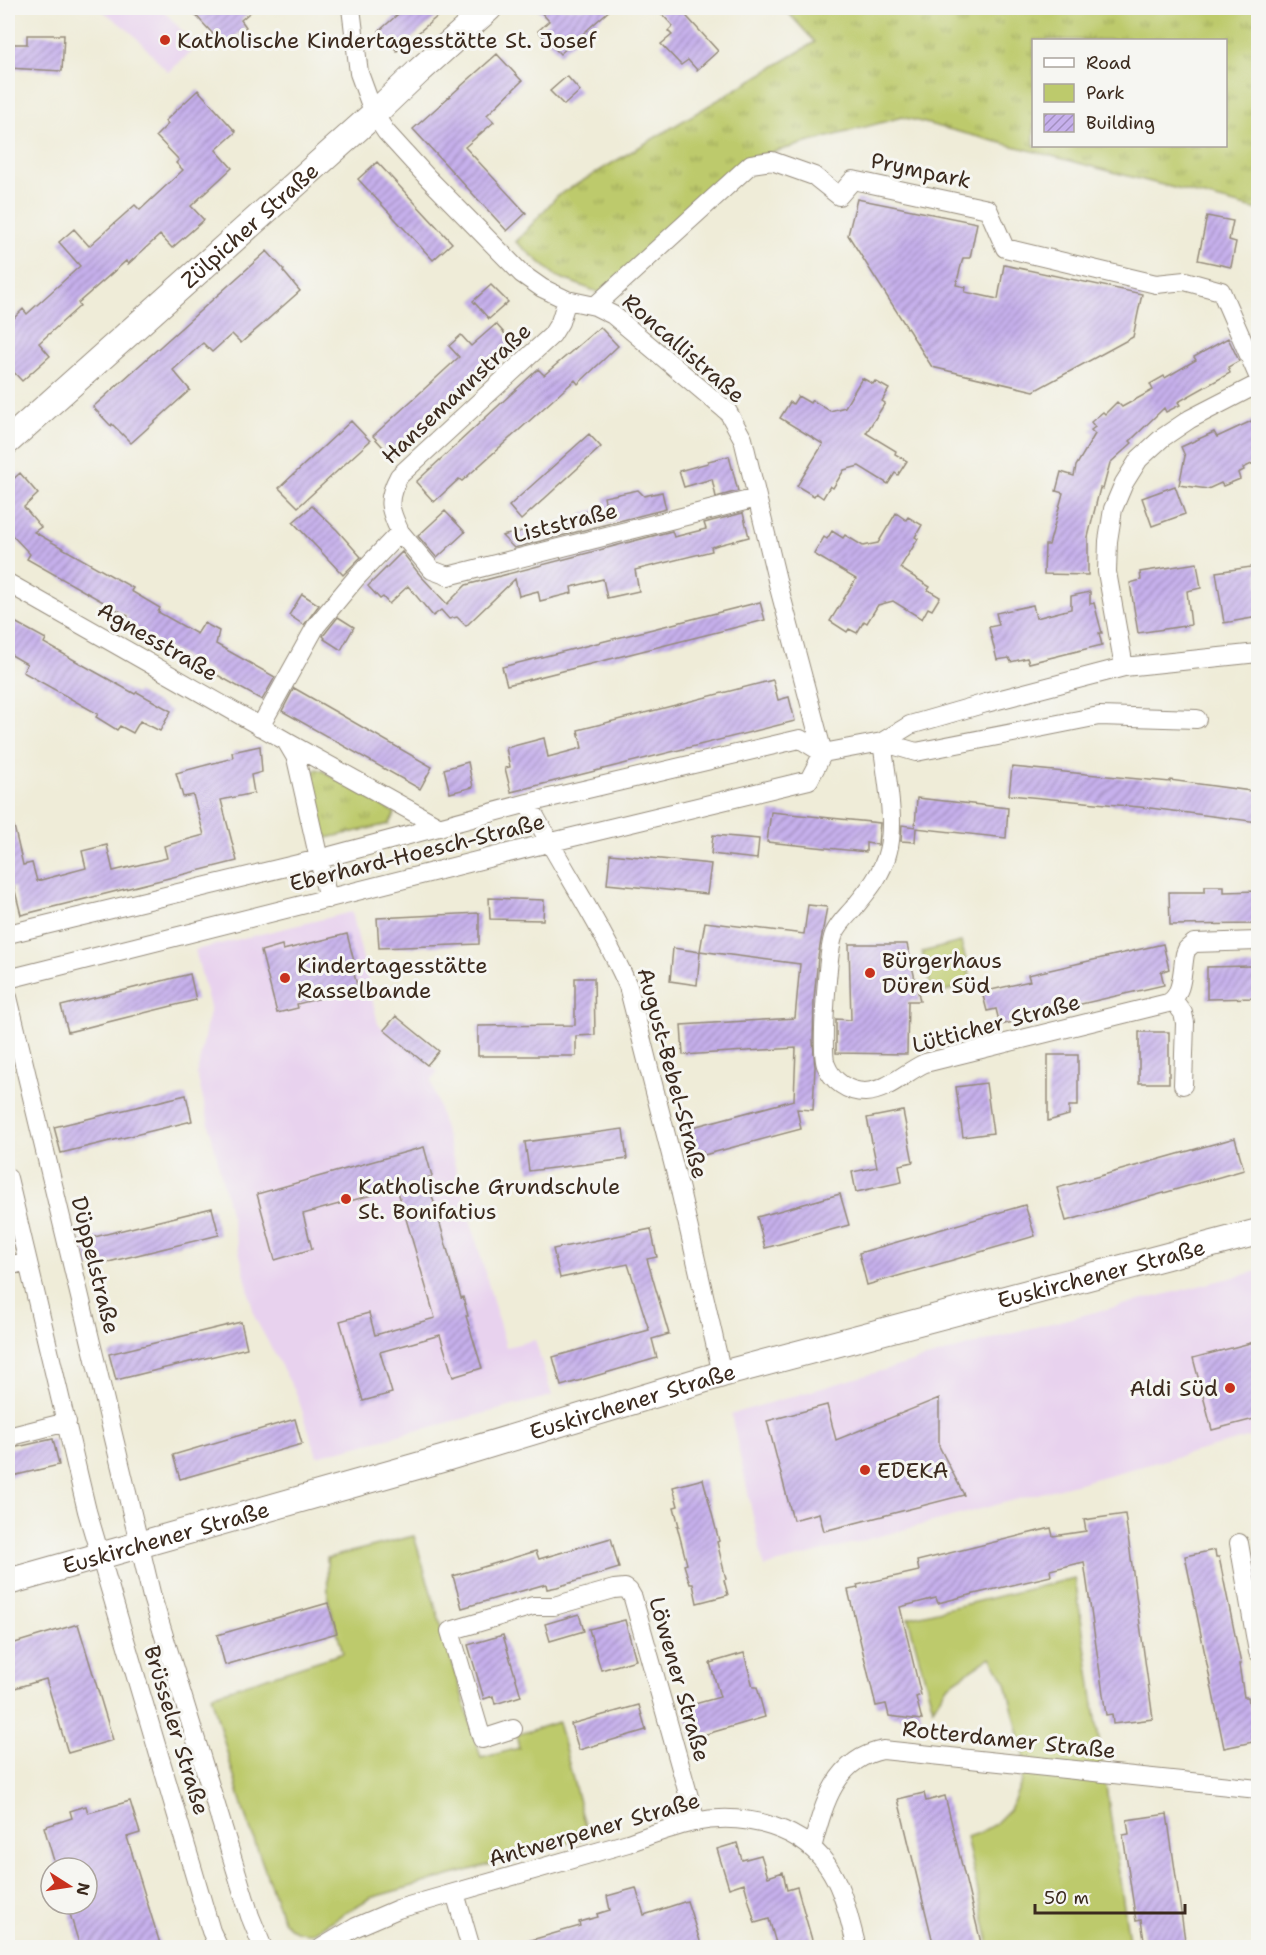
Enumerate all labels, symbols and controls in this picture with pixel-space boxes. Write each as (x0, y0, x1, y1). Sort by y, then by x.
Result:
place label: Katholische Kindertagesstätte St. Josef (177, 26, 597, 55)
marker: Katholische Kindertagesstätte St. Josef (158, 33, 172, 47)
legend (1032, 39, 1227, 147)
text: Road (1086, 51, 1131, 75)
text: Park (1086, 81, 1125, 105)
text: Building (1086, 111, 1155, 135)
street label: Prympark (868, 146, 974, 195)
street label: Zülpicher Straße (175, 156, 325, 295)
street label: Roncallistraße (616, 287, 751, 410)
street label: Hansemannstraße (375, 317, 537, 470)
street label: Liststraße (510, 496, 620, 549)
street label: Agnesstraße (92, 595, 223, 688)
street label: Eberhard-Hoesch-Straße (287, 807, 548, 898)
place label: Bürgerhaus Düren Süd (882, 946, 1002, 1000)
place label: Kindertagesstätte Rasselbande (297, 951, 488, 1005)
street label: August-Bebel-Straße (630, 964, 715, 1182)
marker: Bürgerhaus Düren Süd (863, 966, 877, 980)
marker: Kindertagesstätte Rasselbande (278, 971, 292, 985)
street label: Lütticher Straße (909, 987, 1083, 1060)
place label: Katholische Grundschule St. Bonifatius (358, 1172, 621, 1226)
marker: Katholische Grundschule St. Bonifatius (339, 1192, 353, 1206)
street label: Düppelstraße (64, 1194, 127, 1337)
street label: Euskirchener Straße (994, 1233, 1208, 1315)
street label: Euskirchener Straße (526, 1357, 739, 1447)
place label: Aldi Süd (1130, 1374, 1218, 1403)
marker: Aldi Süd (1223, 1381, 1237, 1395)
place label: EDEKA (877, 1456, 949, 1485)
marker: EDEKA (858, 1463, 872, 1477)
street label: Euskirchener Straße (59, 1495, 273, 1581)
street label: Löwener Straße (642, 1593, 717, 1765)
street label: Brüsseler Straße (137, 1642, 216, 1818)
street label: Rotterdamer Straße (901, 1714, 1117, 1765)
street label: Antwerpener Straße (485, 1785, 703, 1874)
north arrow (39, 1856, 99, 1916)
scale bar (1035, 1877, 1185, 1915)
text: N (72, 1881, 95, 1897)
text: 50 m (1044, 1886, 1089, 1910)

